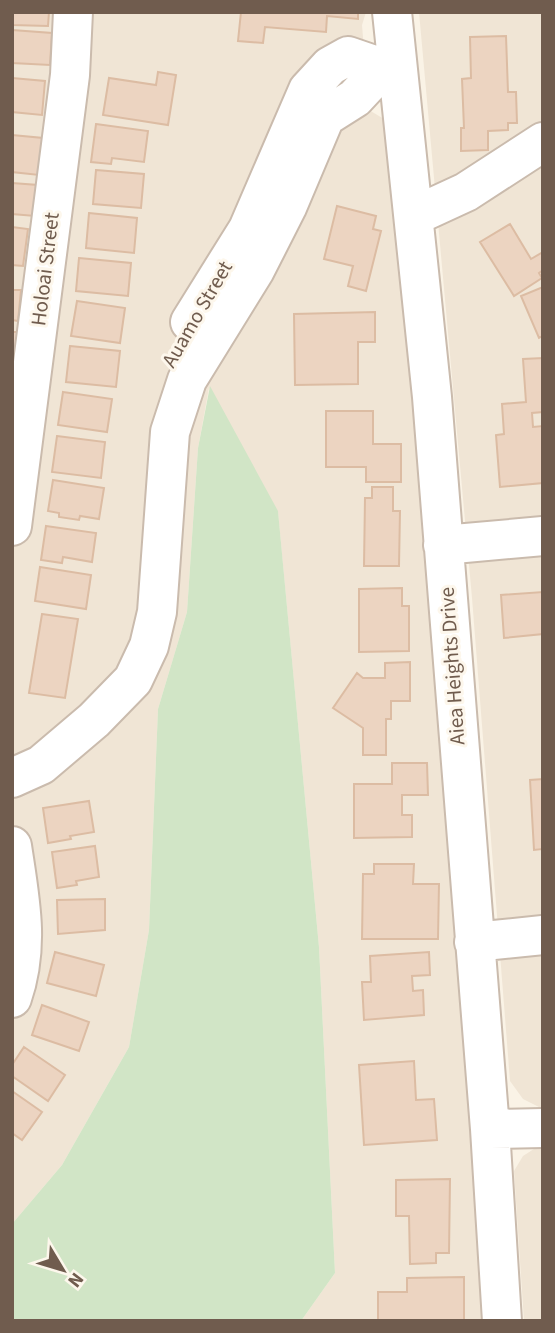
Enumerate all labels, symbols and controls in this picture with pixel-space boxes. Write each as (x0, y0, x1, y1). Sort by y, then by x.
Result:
street label: Holoai Street (23, 211, 67, 327)
street label: Auamo Street (154, 255, 240, 373)
street label: Aiea Heights Drive (432, 586, 472, 746)
north arrow (28, 1235, 98, 1305)
text: N (61, 1266, 90, 1293)

